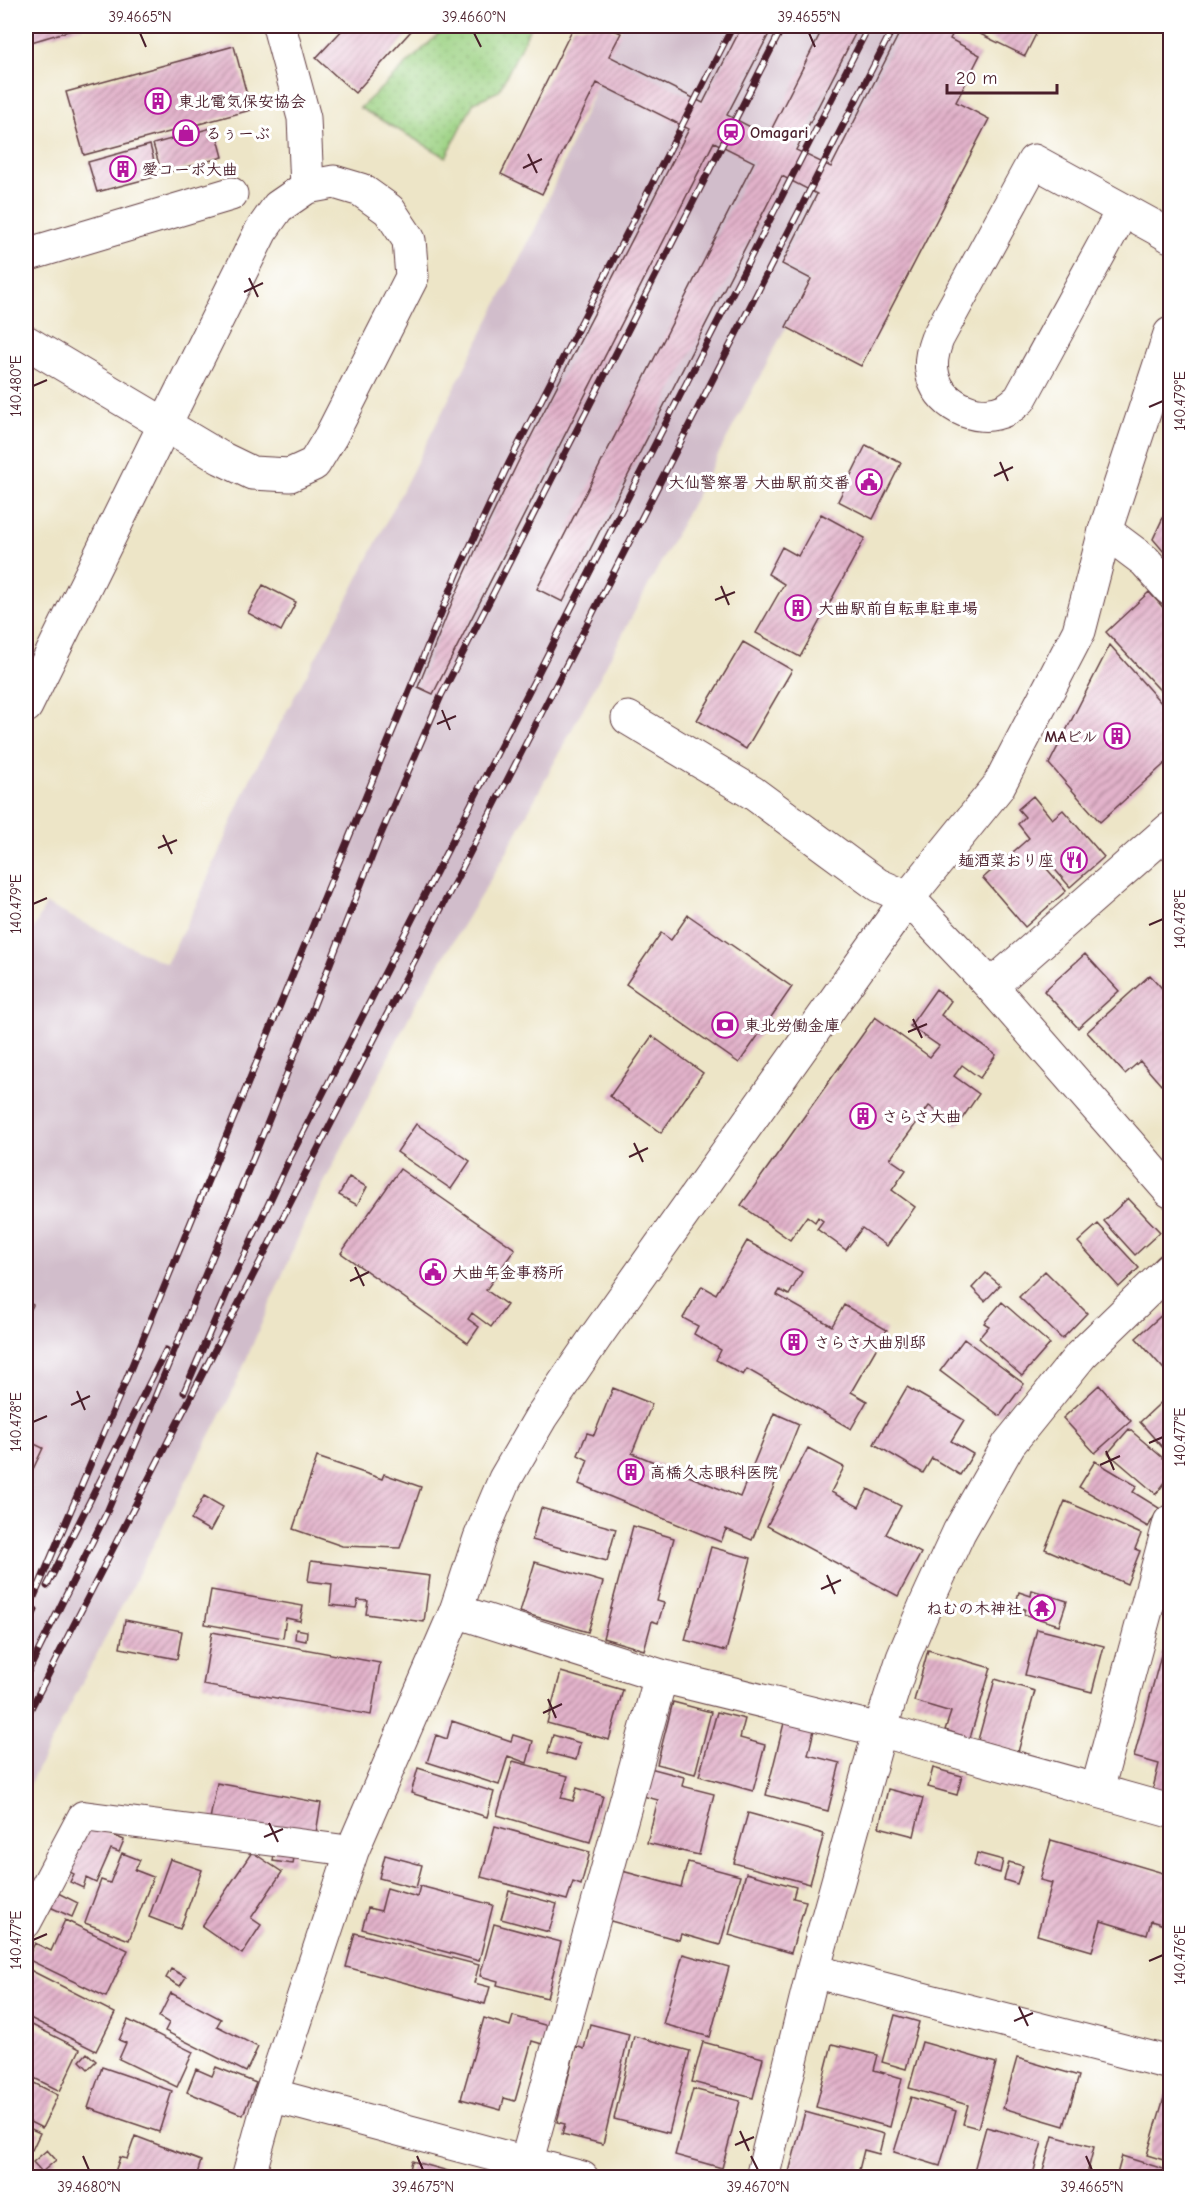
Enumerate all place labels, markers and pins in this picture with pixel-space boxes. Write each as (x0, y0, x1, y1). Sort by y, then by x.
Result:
building icon: 東北電気保安協会 (143, 86, 173, 116)
place label: 東北電気保安協会 (178, 93, 306, 111)
station icon: Omagari (716, 117, 746, 147)
shop icon: るぅーぶ (171, 118, 201, 148)
place label: Omagari (750, 124, 808, 142)
place label: るぅーぶ (206, 125, 270, 143)
building icon: 愛コーポ大曲 (108, 154, 138, 184)
place label: 愛コーポ大曲 (142, 161, 238, 179)
public building icon: 大仙警察署 大曲駅前交番 (854, 467, 884, 497)
place label: 大仙警察署 大曲駅前交番 (668, 474, 850, 492)
building icon: 大曲駅前自転車駐車場 (783, 593, 813, 623)
place label: 大曲駅前自転車駐車場 (818, 600, 978, 618)
building icon: MAビル (1102, 721, 1132, 751)
place label: MAビル (1045, 728, 1098, 746)
restaurant icon: 麺酒菜おり座 (1059, 845, 1089, 875)
place label: 麺酒菜おり座 (958, 852, 1054, 870)
bank icon: 東北労働金庫 (710, 1010, 740, 1040)
place label: 東北労働金庫 (744, 1017, 840, 1035)
building icon: さらさ大曲 (848, 1101, 878, 1131)
place label: さらさ大曲 (882, 1108, 962, 1126)
public building icon: 大曲年金事務所 (418, 1257, 448, 1287)
place label: 大曲年金事務所 (452, 1264, 564, 1282)
building icon: さらさ大曲別邸 (779, 1327, 809, 1357)
place label: さらさ大曲別邸 (814, 1334, 926, 1352)
building icon: 高橋久志眼科医院 (616, 1457, 646, 1487)
place label: 高橋久志眼科医院 (650, 1464, 778, 1482)
temple icon: ねむの木神社 (1027, 1593, 1057, 1623)
place label: ねむの木神社 (926, 1600, 1022, 1618)

